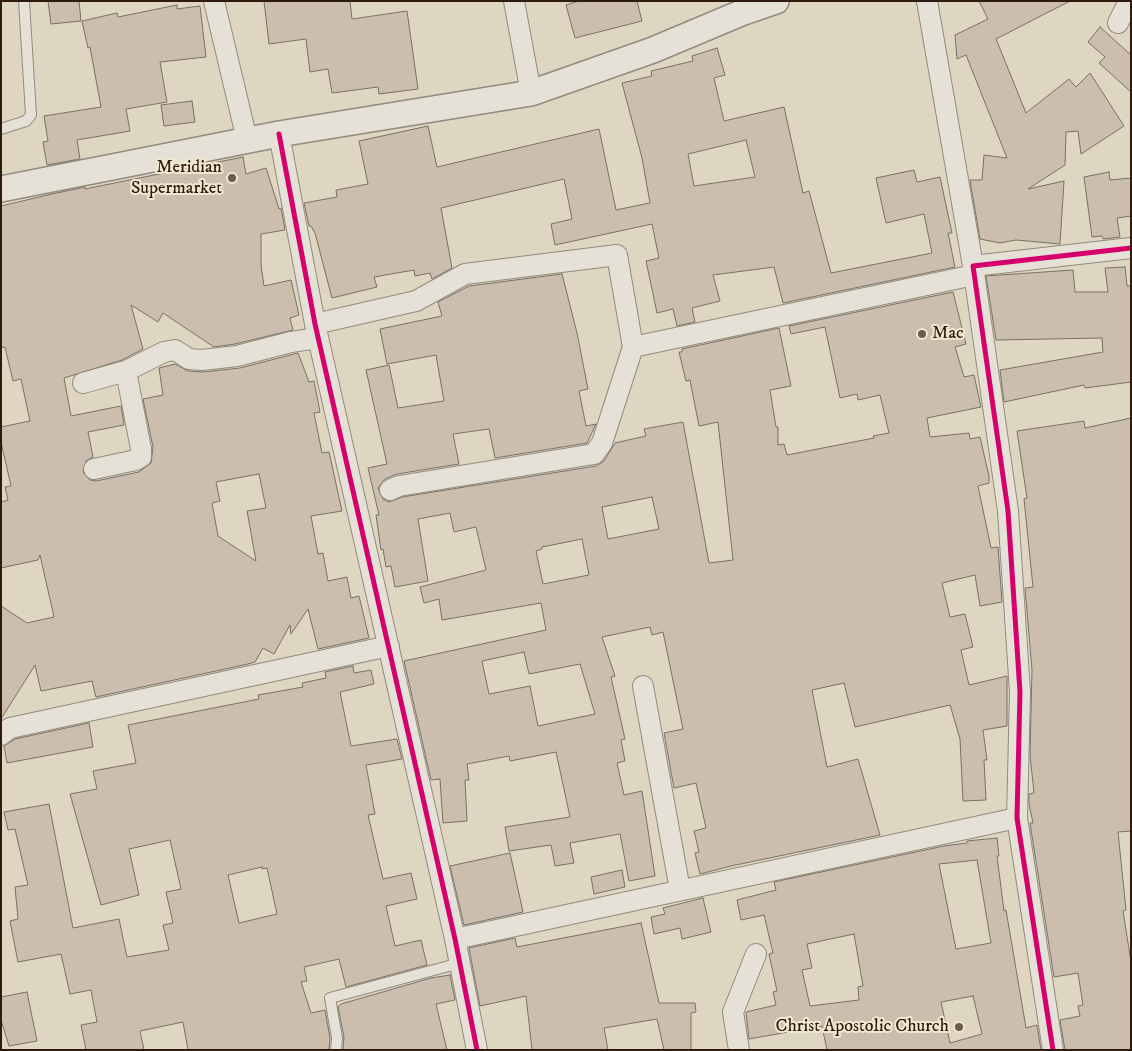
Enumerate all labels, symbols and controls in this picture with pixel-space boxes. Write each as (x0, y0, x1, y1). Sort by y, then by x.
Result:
place label: Meridian Supermarket (131, 157, 222, 200)
marker: Meridian Supermarket (226, 172, 238, 184)
place label: Mac (932, 323, 964, 345)
marker: Mac (916, 328, 928, 340)
place label: Christ Apostolic Church (775, 1016, 949, 1038)
marker: Christ Apostolic Church (953, 1021, 965, 1033)

